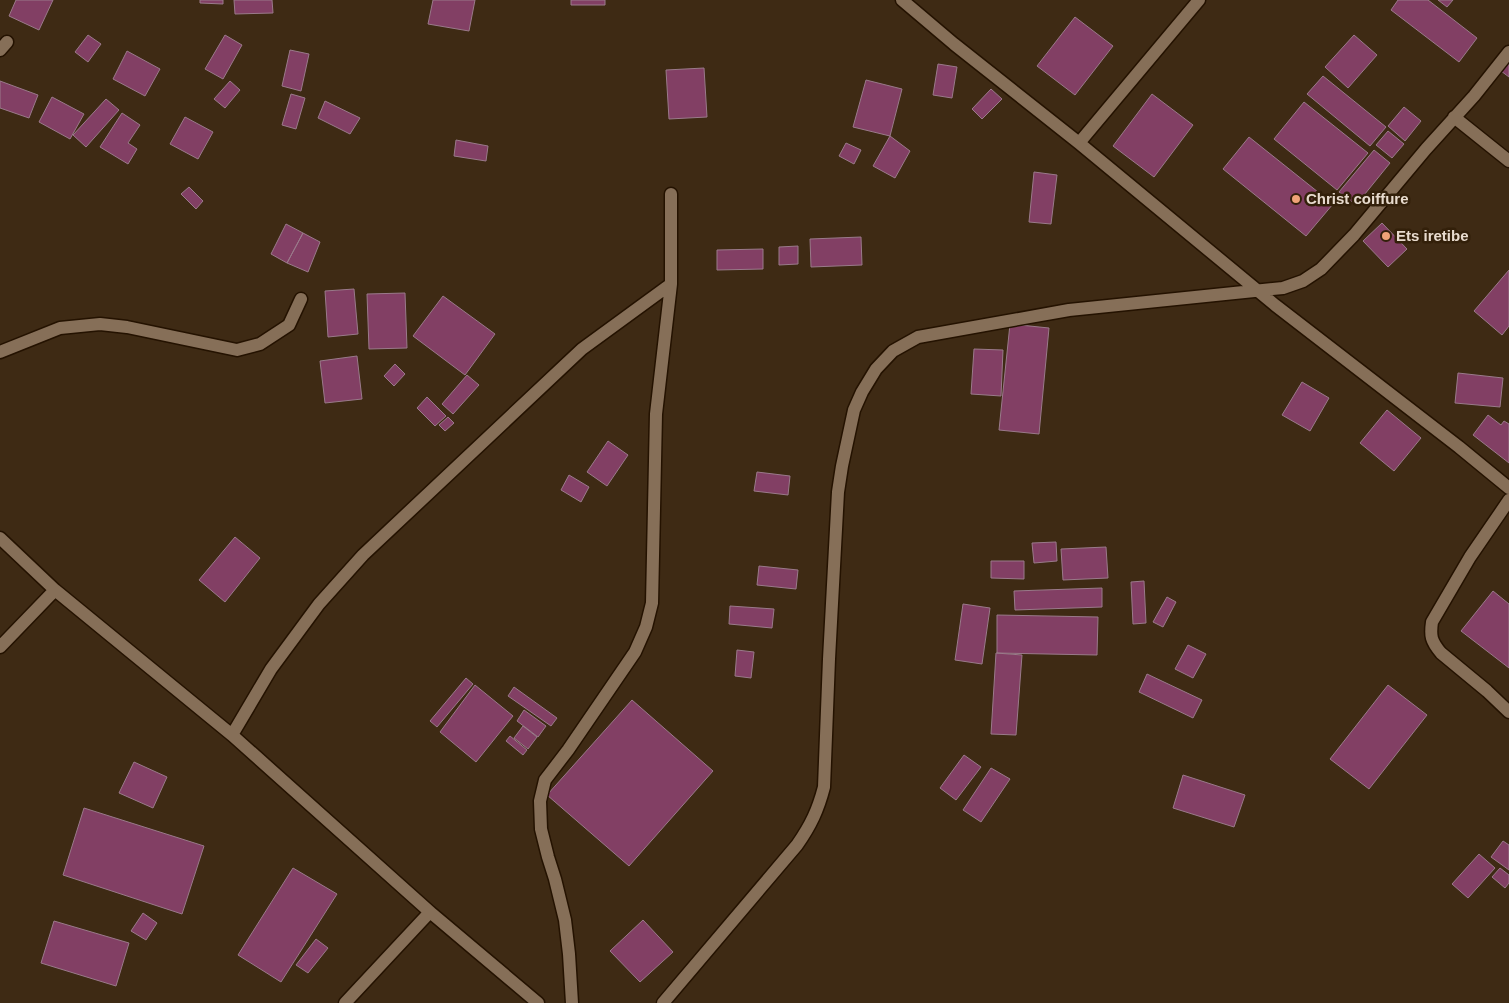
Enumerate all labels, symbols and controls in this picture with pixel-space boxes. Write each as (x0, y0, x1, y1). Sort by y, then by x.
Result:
place label: Christ coiffure (1306, 190, 1409, 207)
marker: Christ coiffure (1290, 193, 1302, 205)
place label: Ets iretibe (1396, 227, 1469, 244)
marker: Ets iretibe (1380, 230, 1392, 242)

